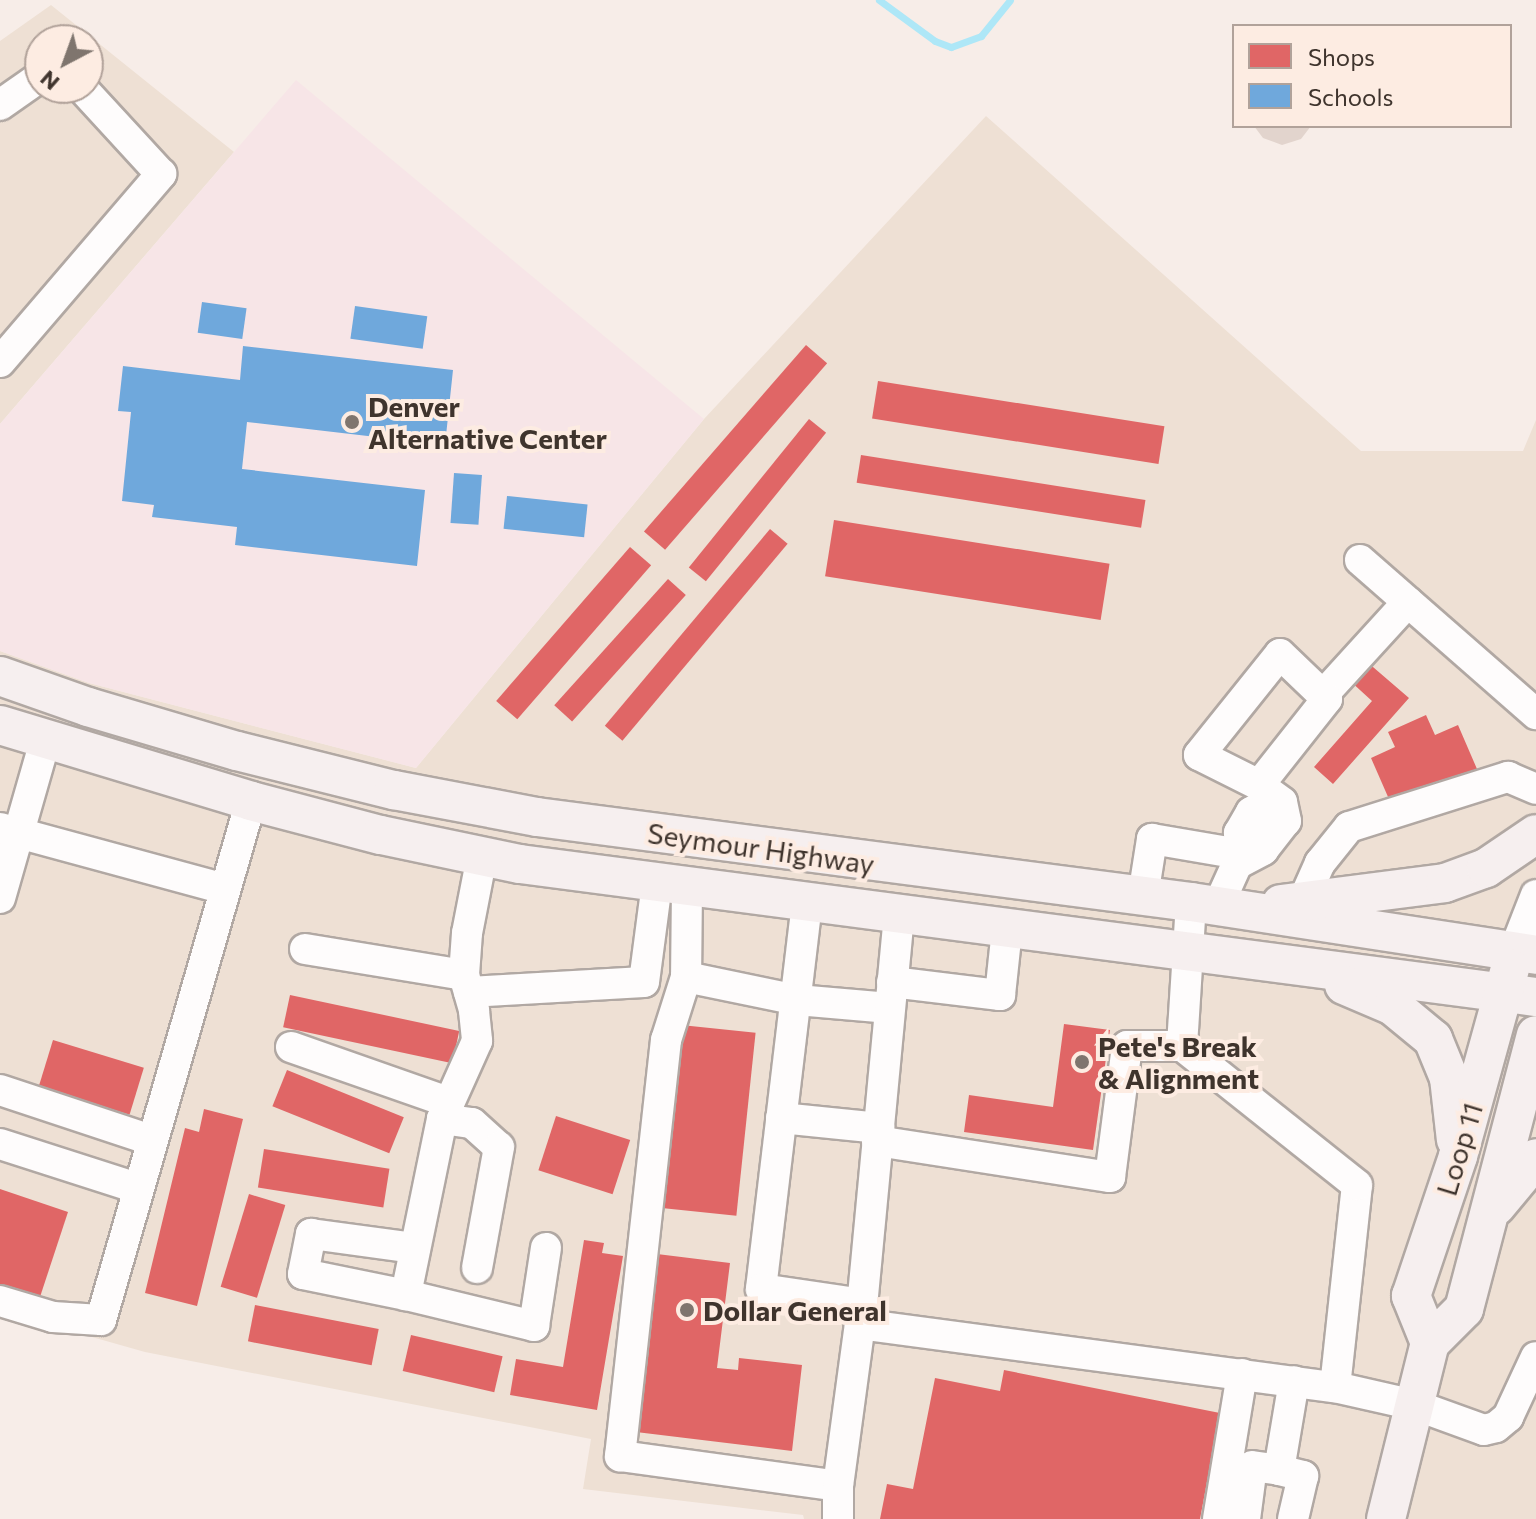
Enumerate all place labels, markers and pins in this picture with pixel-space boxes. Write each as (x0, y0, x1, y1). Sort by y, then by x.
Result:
place label: Denver Alternative Center (368, 389, 607, 455)
marker: Denver Alternative Center (343, 413, 361, 431)
place label: Pete's Break & Alignment (1098, 1029, 1259, 1095)
marker: Pete's Break & Alignment (1073, 1053, 1091, 1071)
place label: Dollar General (703, 1293, 887, 1327)
marker: Dollar General (678, 1301, 696, 1319)

